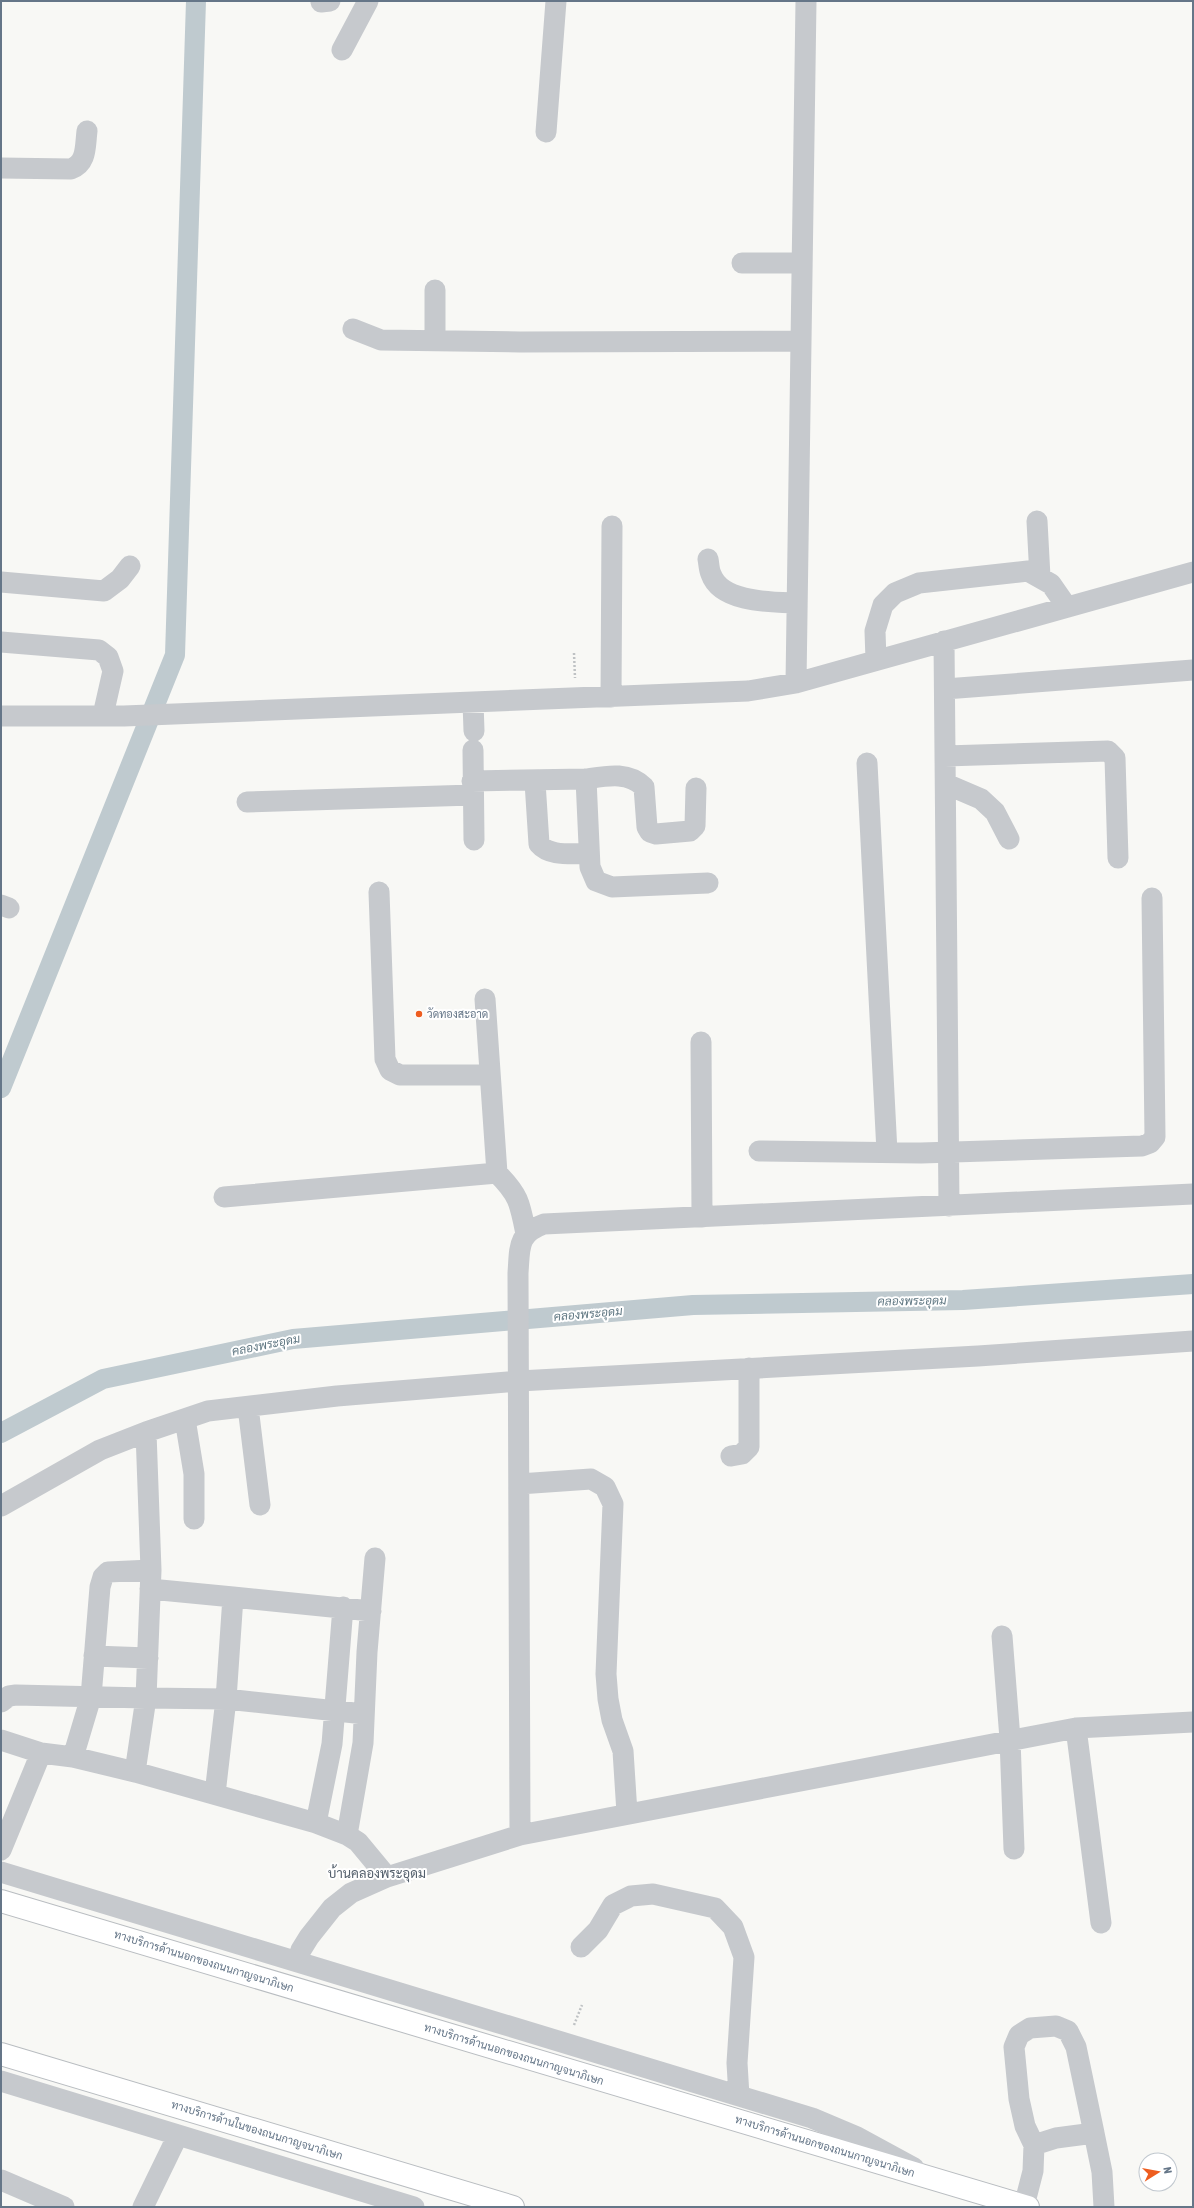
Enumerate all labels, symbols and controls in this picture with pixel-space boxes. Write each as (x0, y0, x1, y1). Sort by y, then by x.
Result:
place label: วัดทองสะอาด (427, 1007, 488, 1020)
marker: วัดทองสะอาด (414, 1009, 424, 1019)
water label: คลองพระอุดม (877, 1293, 947, 1311)
water label: คลองพระอุดม (553, 1304, 624, 1326)
water label: คลองพระอุดม (231, 1331, 302, 1360)
district label: บ้านคลองพระอุดม (328, 1864, 426, 1883)
street label: ทางบริการด้านนอกของถนนกาญจนาภิเษก (112, 1927, 296, 1995)
street label: ทางบริการด้านนอกของถนนกาญจนาภิเษก (422, 2020, 606, 2088)
street label: ทางบริการด้านในของถนนกาญจนาภิเษก (170, 2096, 345, 2163)
street label: ทางบริการด้านนอกของถนนกาญจนาภิเษก (733, 2112, 917, 2180)
north arrow (1138, 2152, 1178, 2192)
text: N (1161, 2166, 1174, 2174)

